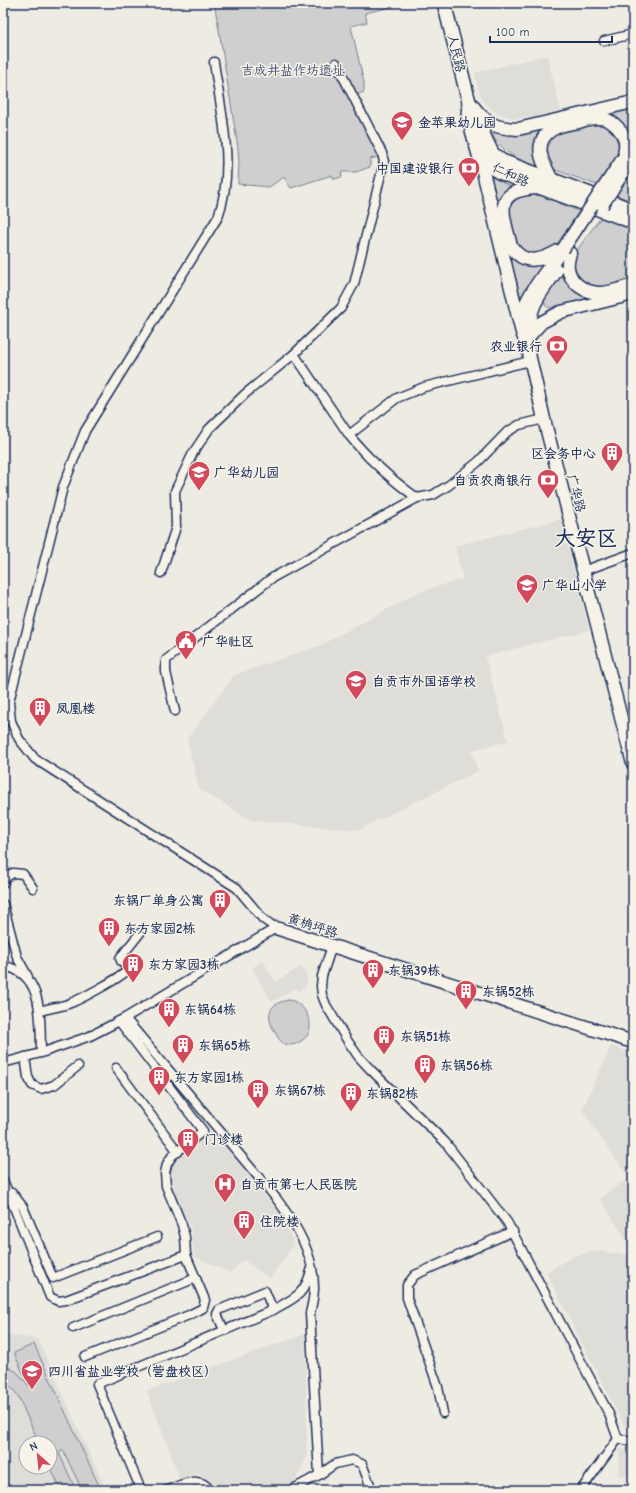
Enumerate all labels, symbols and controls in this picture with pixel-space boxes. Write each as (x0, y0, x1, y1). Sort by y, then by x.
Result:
scale bar (490, 18, 612, 44)
text: 100 m (496, 25, 529, 39)
street label: 人民路 (445, 32, 469, 74)
park label: 吉成井盐作坊遗址 (241, 63, 345, 78)
school or university icon: 金苹果幼儿园 (389, 109, 415, 142)
place label: 金苹果幼儿园 (418, 115, 496, 130)
bank icon: 中国建设银行 (456, 155, 482, 188)
street label: 仁和路 (490, 159, 532, 189)
place label: 中国建设银行 (376, 161, 454, 176)
bank icon: 农业银行 (544, 333, 570, 366)
place label: 农业银行 (490, 339, 542, 354)
building icon: 区会务中心 (599, 440, 625, 473)
place label: 区会务中心 (531, 446, 596, 461)
school or university icon: 广华幼儿园 (186, 459, 212, 492)
place label: 广华幼儿园 (214, 465, 279, 480)
bank icon: 自贡农商银行 (535, 467, 561, 500)
street label: 广华路 (564, 472, 589, 514)
place label: 自贡农商银行 (454, 473, 532, 488)
district label: 大安区 (555, 526, 618, 550)
school or university icon: 广华山小学 (514, 572, 540, 605)
place label: 广华山小学 (542, 578, 607, 593)
public building icon: 广华社区 (173, 628, 199, 661)
place label: 广华社区 (202, 634, 254, 649)
school or university icon: 自贡市外国语学校 (343, 668, 369, 701)
place label: 自贡市外国语学校 (372, 674, 476, 689)
building icon: 凤凰楼 (27, 695, 53, 728)
place label: 凤凰楼 (56, 701, 95, 716)
building icon: 东锅厂单身公寓 (207, 887, 233, 920)
place label: 东锅厂单身公寓 (113, 893, 204, 908)
street label: 黄桷坪路 (286, 910, 340, 941)
building icon: 东方家园2栋 (96, 915, 122, 948)
place label: 东方家园2栋 (124, 921, 195, 936)
building icon: 东方家园3栋 (120, 951, 146, 984)
place label: 东方家园3栋 (148, 957, 219, 972)
building icon: 东锅39栋 (360, 957, 386, 990)
place label: 东锅39栋 (388, 963, 440, 978)
building icon: 东锅52栋 (453, 978, 479, 1011)
place label: 东锅52栋 (482, 984, 534, 999)
building icon: 东锅64栋 (156, 996, 182, 1029)
place label: 东锅64栋 (184, 1002, 236, 1017)
building icon: 东锅51栋 (371, 1023, 397, 1056)
place label: 东锅51栋 (400, 1029, 451, 1044)
building icon: 东锅65栋 (170, 1032, 196, 1065)
place label: 东锅65栋 (198, 1038, 251, 1053)
building icon: 东锅56栋 (412, 1052, 438, 1085)
place label: 东锅56栋 (440, 1058, 493, 1073)
building icon: 东方家园1栋 (146, 1064, 172, 1097)
place label: 东方家园1栋 (174, 1070, 244, 1085)
building icon: 东锅67栋 (245, 1077, 271, 1110)
building icon: 东锅82栋 (338, 1080, 364, 1113)
place label: 东锅67栋 (274, 1083, 326, 1098)
place label: 东锅82栋 (366, 1086, 418, 1101)
building icon: 门诊楼 (175, 1126, 201, 1159)
place label: 门诊楼 (204, 1132, 243, 1147)
hospital icon: 自贡市第七人民医院 (212, 1171, 238, 1204)
place label: 自贡市第七人民医院 (240, 1177, 357, 1192)
building icon: 住院楼 (231, 1208, 257, 1241)
place label: 住院楼 (260, 1214, 299, 1229)
school or university icon: 四川省盐业学校（营盘校区） (19, 1358, 45, 1391)
place label: 四川省盐业学校（营盘校区） (48, 1364, 217, 1379)
north arrow (18, 1435, 58, 1475)
text: N (28, 1439, 40, 1454)

